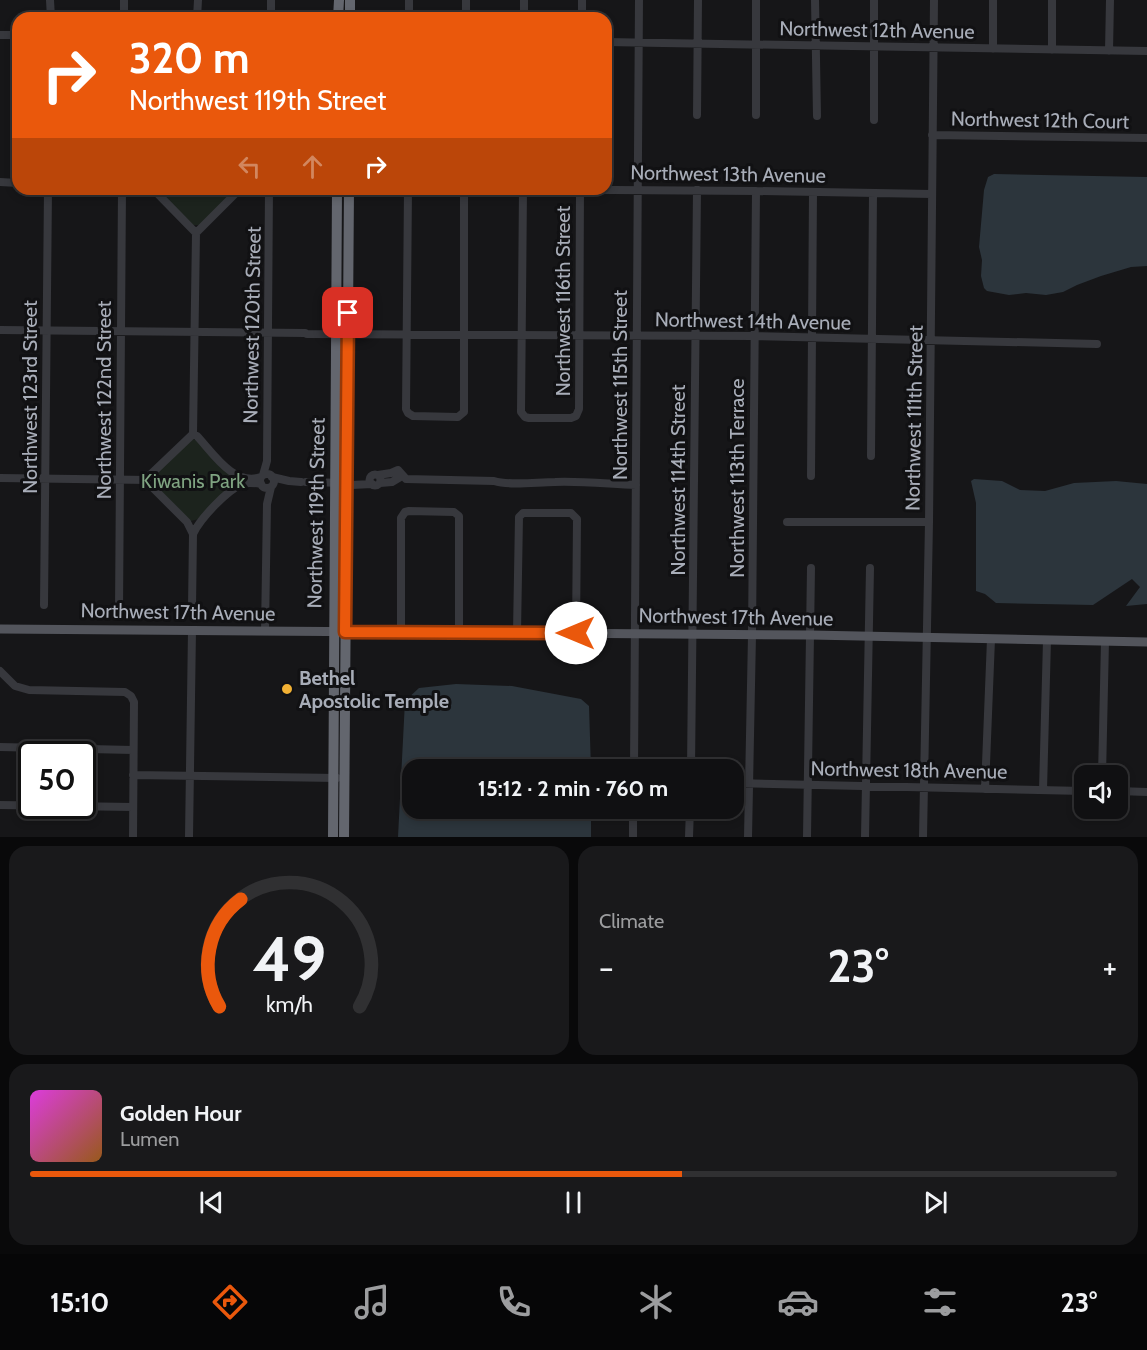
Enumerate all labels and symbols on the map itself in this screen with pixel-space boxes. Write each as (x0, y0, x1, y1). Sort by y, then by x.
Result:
street label: Northwest 12th Avenue (779, 16, 975, 44)
street label: Northwest 12th Court (951, 106, 1130, 134)
street label: Northwest 13th Avenue (630, 160, 826, 188)
street label: Northwest 116th Street (551, 205, 575, 396)
street label: Northwest 120th Street (238, 226, 266, 424)
pin (322, 287, 373, 338)
street label: Northwest 115th Street (608, 290, 632, 480)
street label: Northwest 123rd Street (18, 300, 42, 494)
street label: Northwest 122nd Street (92, 301, 116, 499)
street label: Northwest 14th Avenue (655, 307, 851, 335)
street label: Northwest 111th Street (900, 325, 928, 511)
street label: Northwest 113th Terrace (725, 378, 749, 578)
street label: Northwest 114th Street (666, 384, 690, 575)
street label: Northwest 119th Street (302, 417, 330, 608)
park label: Kiwanis Park (141, 469, 245, 493)
street label: Northwest 17th Avenue (80, 598, 276, 626)
position arrow (544, 601, 608, 665)
street label: Northwest 17th Avenue (638, 603, 834, 631)
place label: Bethel Apostolic Temple (299, 666, 449, 713)
marker: Bethel Apostolic Temple (280, 682, 294, 696)
speed limit sign: 50 (18, 741, 96, 819)
street label: Northwest 18th Avenue (810, 756, 1008, 784)

